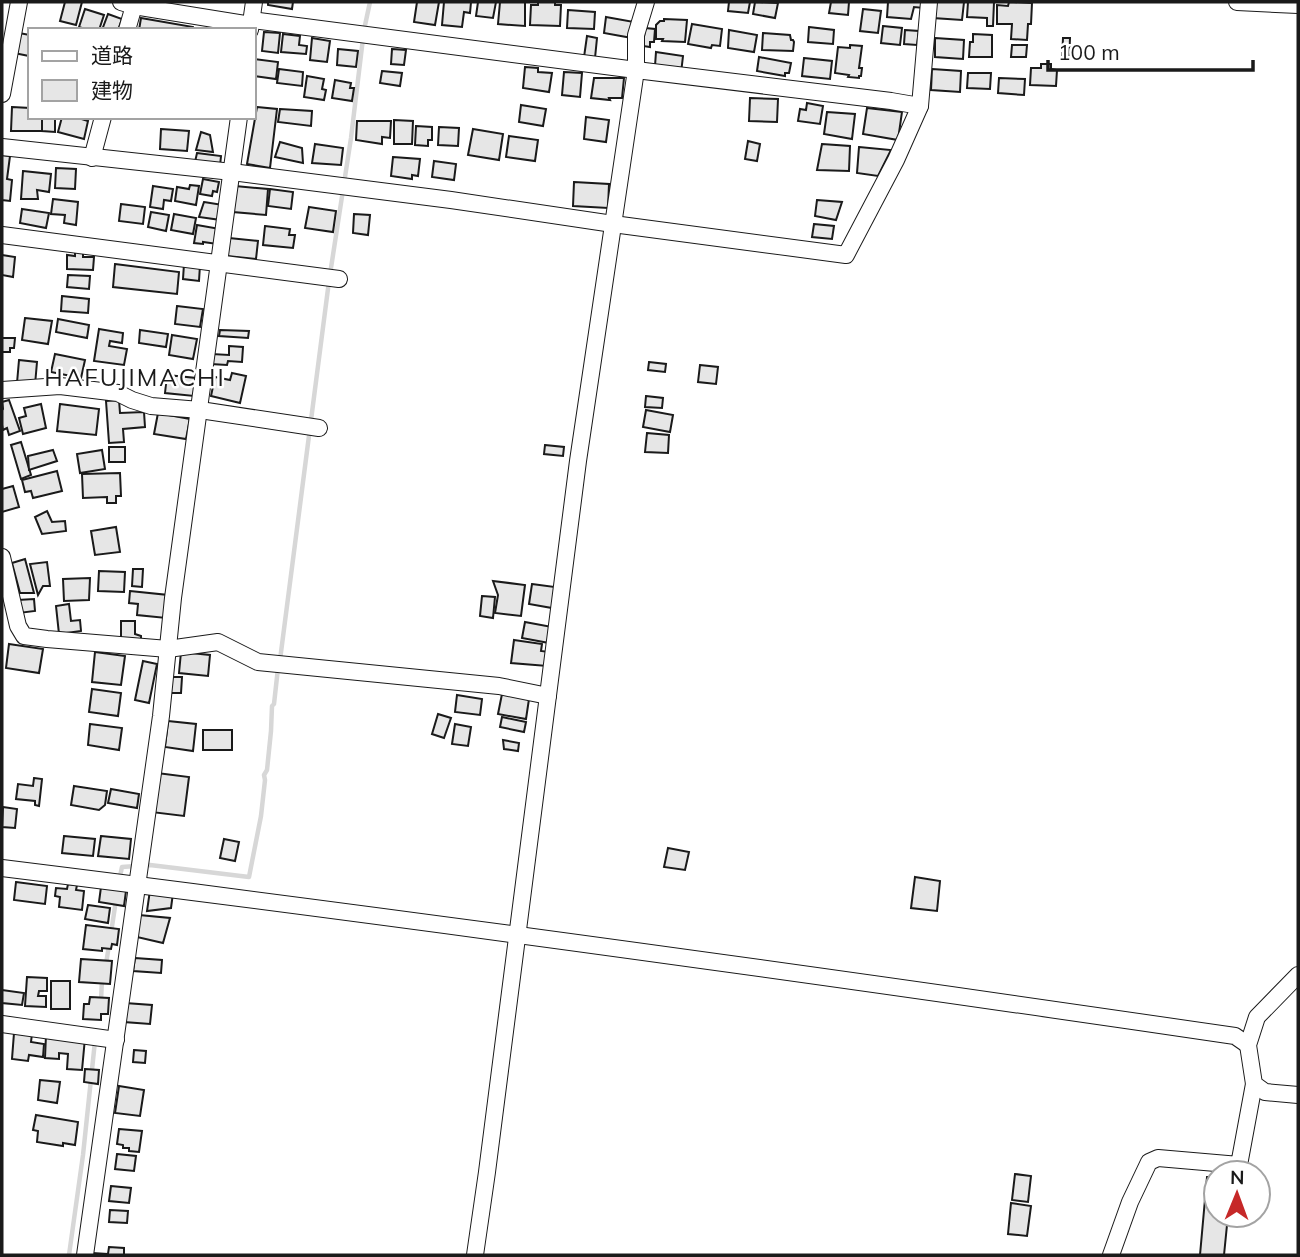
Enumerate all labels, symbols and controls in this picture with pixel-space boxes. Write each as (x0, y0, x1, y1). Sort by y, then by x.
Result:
legend (28, 28, 256, 119)
scale bar (1048, 28, 1253, 72)
text: 100 m (1058, 39, 1120, 65)
text: 道路 (91, 42, 133, 68)
text: 建物 (91, 77, 133, 103)
district label: HAFUJIMACHI (44, 362, 226, 392)
north arrow (1202, 1159, 1272, 1229)
text: N (1230, 1165, 1245, 1189)

